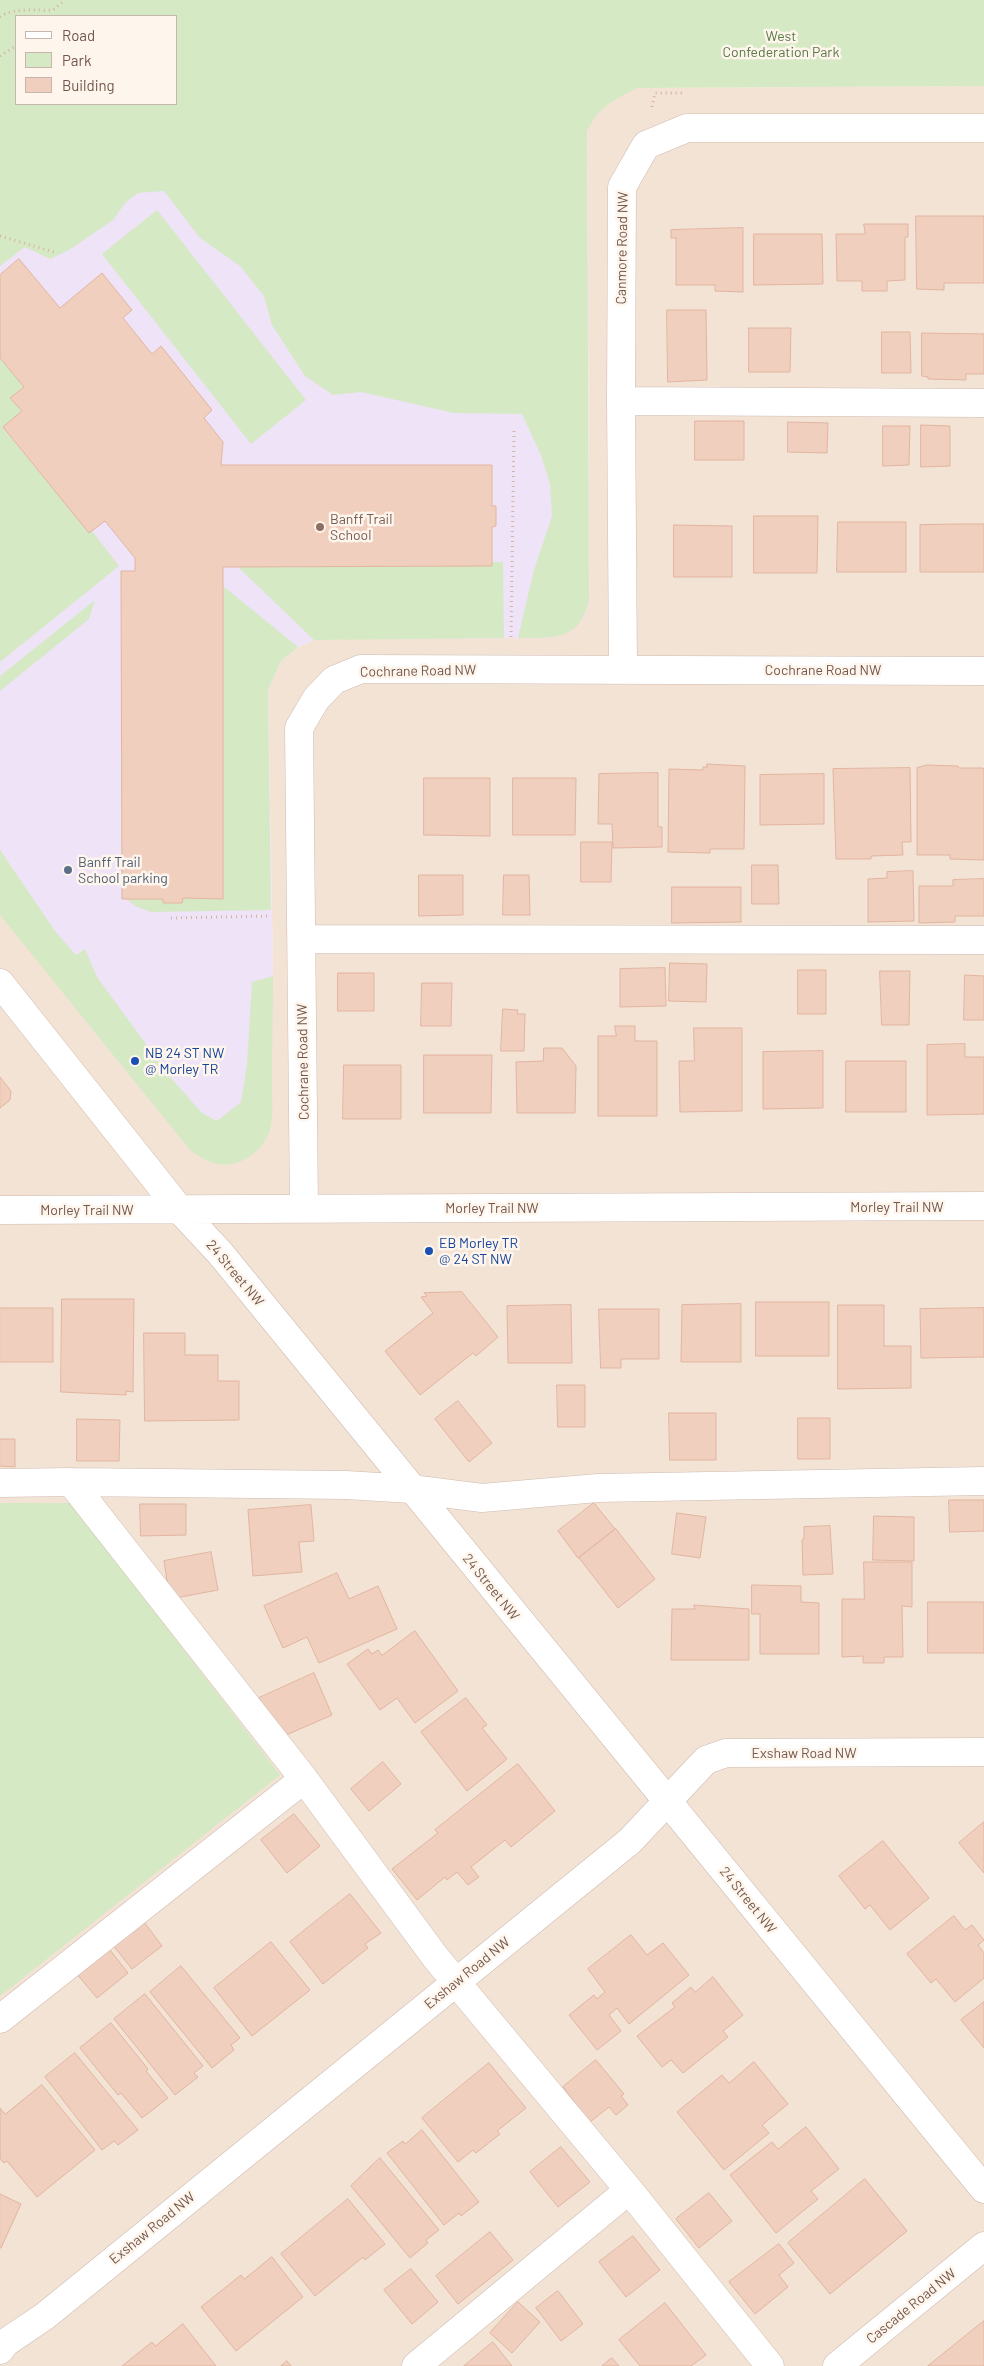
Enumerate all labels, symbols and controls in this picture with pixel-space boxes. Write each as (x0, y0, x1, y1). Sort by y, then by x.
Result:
legend (15, 15, 178, 105)
text: Road (62, 26, 95, 44)
park label: West Confederation Park (723, 28, 839, 60)
text: Park (62, 51, 91, 69)
text: Building (62, 76, 115, 94)
street label: Canmore Road NW (613, 191, 631, 305)
place label: Banff Trail School (330, 511, 392, 544)
marker: Banff Trail School (314, 521, 326, 533)
street label: Cochrane Road NW (360, 662, 476, 680)
street label: Cochrane Road NW (765, 662, 881, 678)
place label: Banff Trail School parking (78, 854, 168, 886)
marker: Banff Trail School parking (62, 864, 74, 876)
street label: Cochrane Road NW (294, 1004, 312, 1120)
place label: NB 24 ST NW @ Morley TR (145, 1045, 224, 1078)
marker: NB 24 ST NW @ Morley TR (129, 1055, 141, 1067)
street label: Morley Trail NW (850, 1199, 944, 1215)
street label: Morley Trail NW (445, 1200, 539, 1216)
street label: Morley Trail NW (40, 1202, 134, 1218)
place label: EB Morley TR @ 24 ST NW (439, 1235, 518, 1268)
street label: 24 Street NW (203, 1237, 267, 1309)
marker: EB Morley TR @ 24 ST NW (423, 1245, 435, 1257)
street label: 24 Street NW (459, 1550, 523, 1624)
street label: Exshaw Road NW (752, 1745, 856, 1761)
street label: 24 Street NW (716, 1863, 780, 1937)
street label: Exshaw Road NW (421, 1933, 513, 2013)
street label: Exshaw Road NW (106, 2188, 198, 2268)
street label: Cascade Road NW (863, 2265, 959, 2347)

